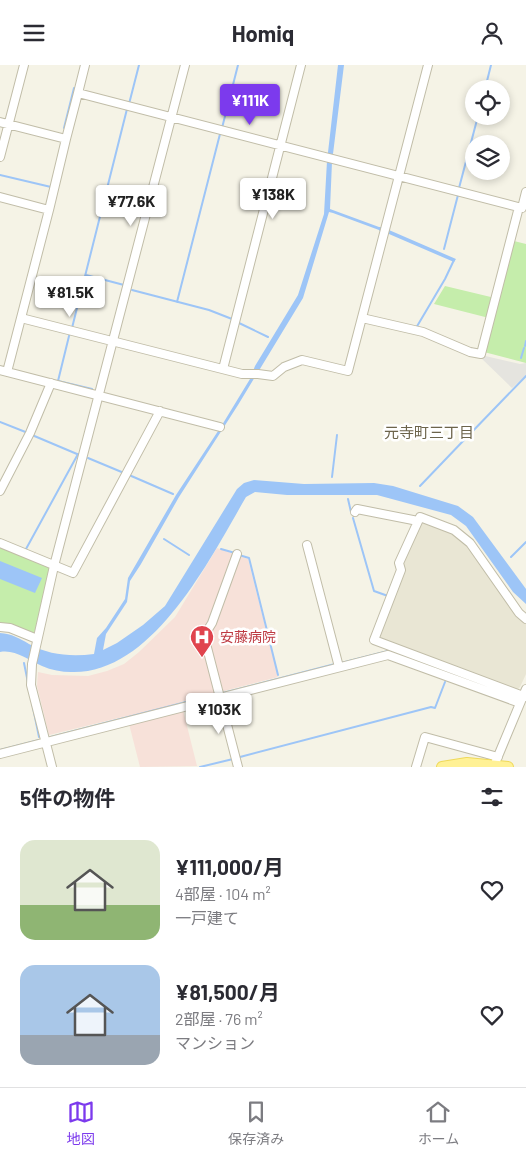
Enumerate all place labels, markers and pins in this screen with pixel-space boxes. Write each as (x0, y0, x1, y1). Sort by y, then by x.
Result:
pin: ¥111K (215, 83, 285, 126)
pin: ¥138K (238, 177, 308, 220)
pin: ¥77.6K (90, 185, 172, 227)
pin: ¥81.5K (29, 275, 111, 318)
hospital icon: 安藤病院 (189, 624, 215, 658)
place label: 安藤病院 (220, 628, 276, 645)
pin: ¥103K (184, 693, 254, 735)

